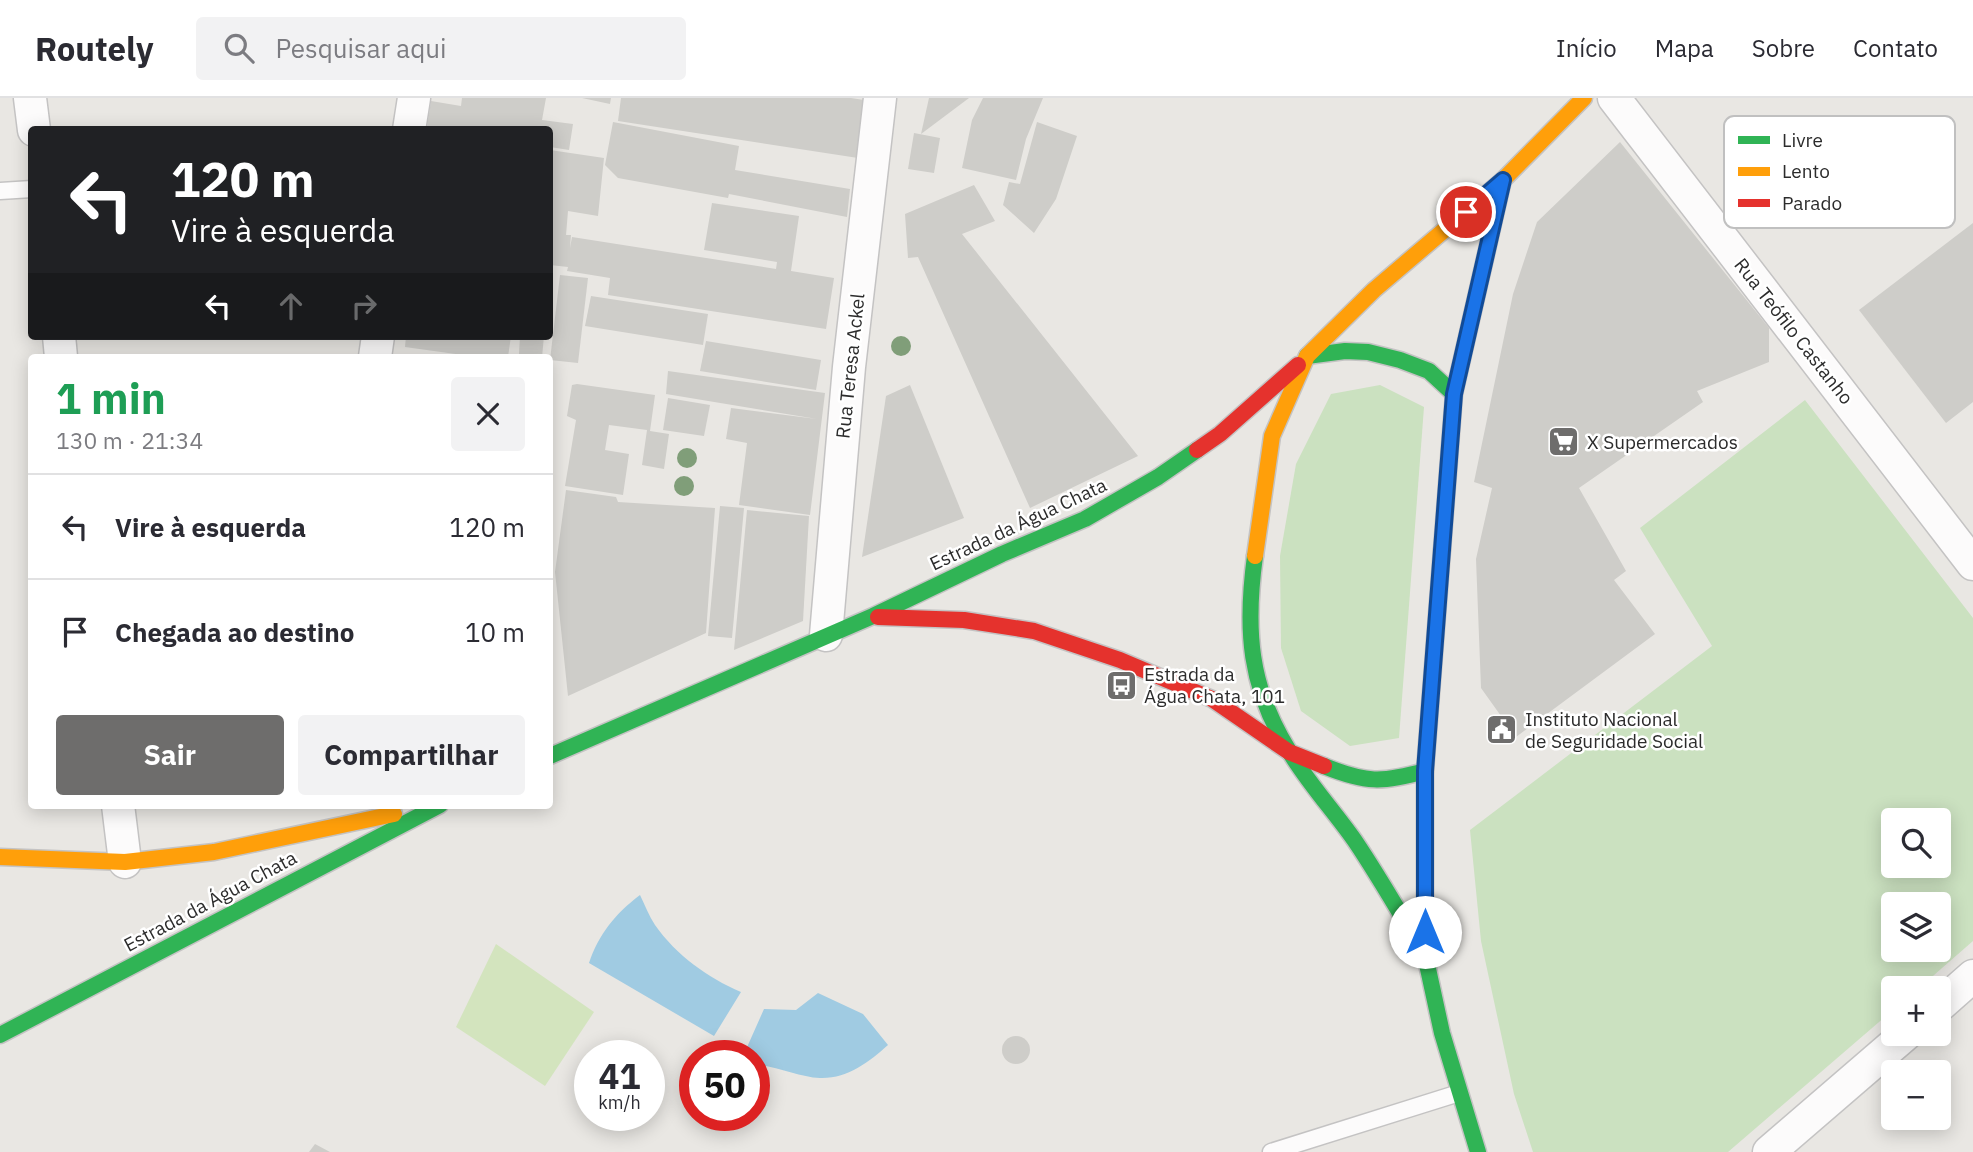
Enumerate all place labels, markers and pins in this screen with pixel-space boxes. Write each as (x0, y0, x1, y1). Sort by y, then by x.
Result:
pin (1436, 182, 1496, 242)
supermarket icon: X Supermercados (1547, 425, 1581, 459)
place label: X Supermercados (1587, 430, 1738, 454)
place label: Estrada da Água Chata, 101 (1144, 662, 1285, 708)
bus stop icon: Estrada da Água Chata, 101 (1104, 668, 1138, 702)
place label: Instituto Nacional de Seguridade Social (1525, 707, 1703, 753)
public building icon: Instituto Nacional de Seguridade Social (1485, 713, 1519, 747)

